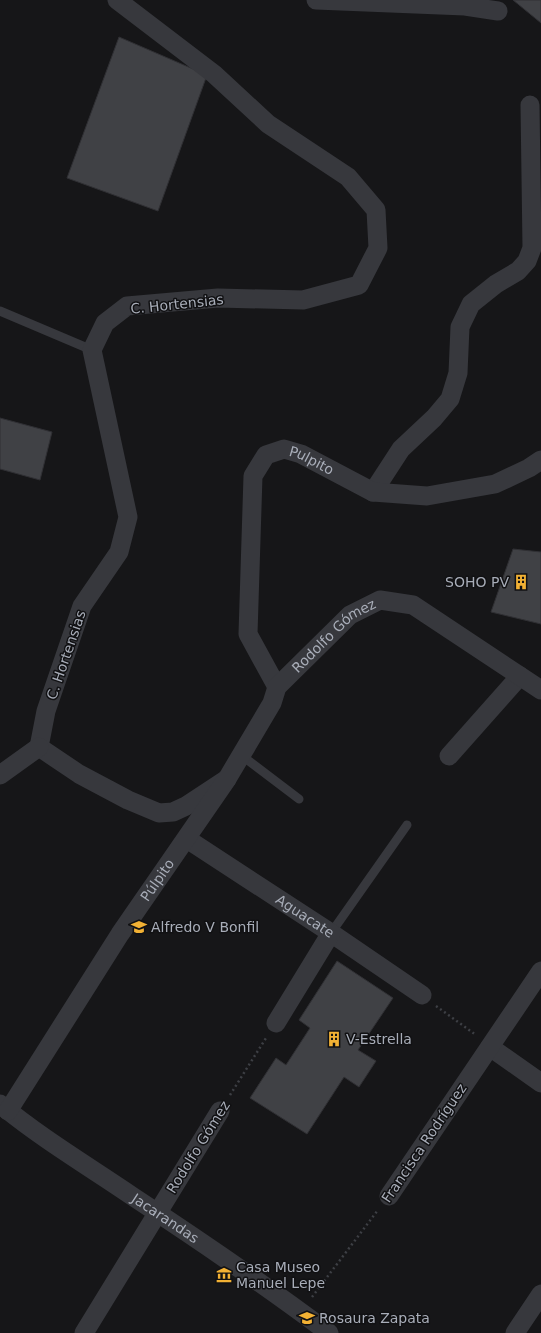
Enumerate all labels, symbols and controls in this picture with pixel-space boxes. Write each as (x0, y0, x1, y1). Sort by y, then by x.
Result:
street label: C. Hortensias (130, 291, 224, 317)
street label: Pulpito (287, 443, 337, 478)
building icon: SOHO PV (512, 573, 530, 591)
place label: SOHO PV (445, 574, 509, 590)
street label: Rodolfo Gómez (289, 595, 378, 676)
street label: C. Hortensias (43, 608, 89, 702)
street label: Púlpito (137, 856, 177, 904)
street label: Aguacate (273, 891, 337, 941)
school or university icon: Alfredo V Bonfil (130, 918, 148, 936)
place label: Alfredo V Bonfil (151, 919, 259, 935)
building icon: V-Estrella (325, 1030, 343, 1048)
place label: V-Estrella (346, 1031, 412, 1047)
street label: Francisca Rodríguez (378, 1081, 470, 1205)
street label: Rodolfo Gómez (163, 1098, 233, 1196)
street label: Jacarandas (128, 1190, 202, 1246)
place label: Casa Museo Manuel Lepe (236, 1259, 325, 1291)
museum icon: Casa Museo Manuel Lepe (215, 1266, 233, 1284)
school or university icon: Rosaura Zapata (298, 1309, 316, 1327)
place label: Rosaura Zapata (319, 1310, 430, 1326)

